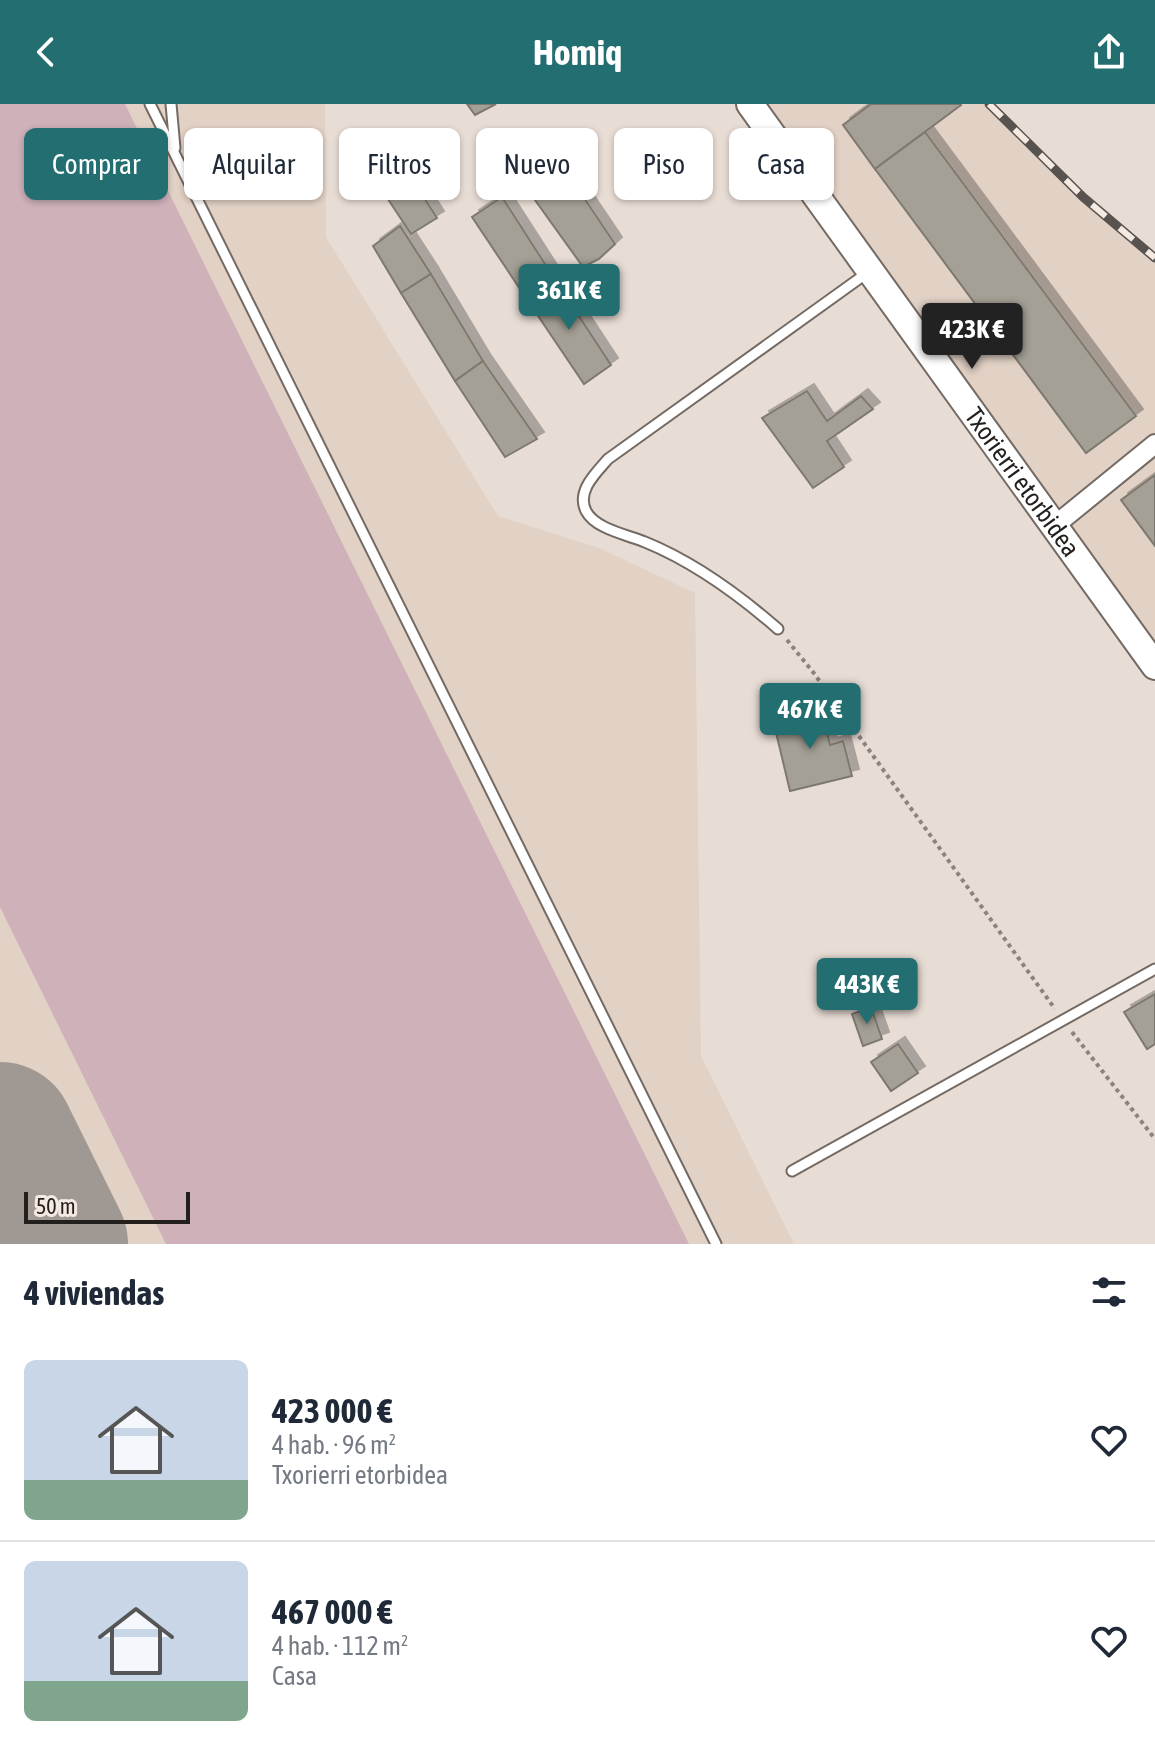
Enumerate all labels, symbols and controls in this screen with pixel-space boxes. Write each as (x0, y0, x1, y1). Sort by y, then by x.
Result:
icon: back (24, 30, 68, 74)
icon: share (1087, 30, 1131, 74)
text: Homiq (533, 31, 622, 73)
chip: Comprar (24, 128, 168, 200)
chip: Alquilar (184, 128, 323, 200)
chip: Filtros (339, 128, 460, 200)
chip: Nuevo (476, 128, 598, 200)
chip: Piso (614, 128, 713, 200)
chip: Casa (729, 128, 834, 200)
pin: 361K € (504, 264, 634, 332)
text: 361K € (537, 275, 601, 305)
pin: 423K € (907, 303, 1037, 371)
text: 423K € (940, 314, 1004, 344)
street label: Txorierri etorbidea (959, 402, 1086, 562)
pin: 467K € (745, 683, 875, 751)
text: 467K € (778, 694, 842, 724)
pin: 443K € (802, 958, 932, 1026)
text: 443K € (835, 969, 899, 999)
scale bar (24, 1188, 190, 1224)
text: 50 m (36, 1193, 76, 1219)
icon: filters (1087, 1270, 1131, 1314)
text: 4 viviendas (24, 1273, 164, 1312)
text: 423 000 € (272, 1391, 393, 1430)
icon: home (88, 1392, 184, 1488)
icon: heart (1087, 1418, 1131, 1462)
text: 4 hab. · 96 m² (272, 1430, 396, 1460)
text: Txorierri etorbidea (272, 1460, 448, 1490)
text: 467 000 € (272, 1592, 393, 1631)
icon: home (88, 1593, 184, 1689)
icon: heart (1087, 1619, 1131, 1663)
text: 4 hab. · 112 m² (272, 1631, 408, 1661)
text: Casa (272, 1661, 317, 1691)

